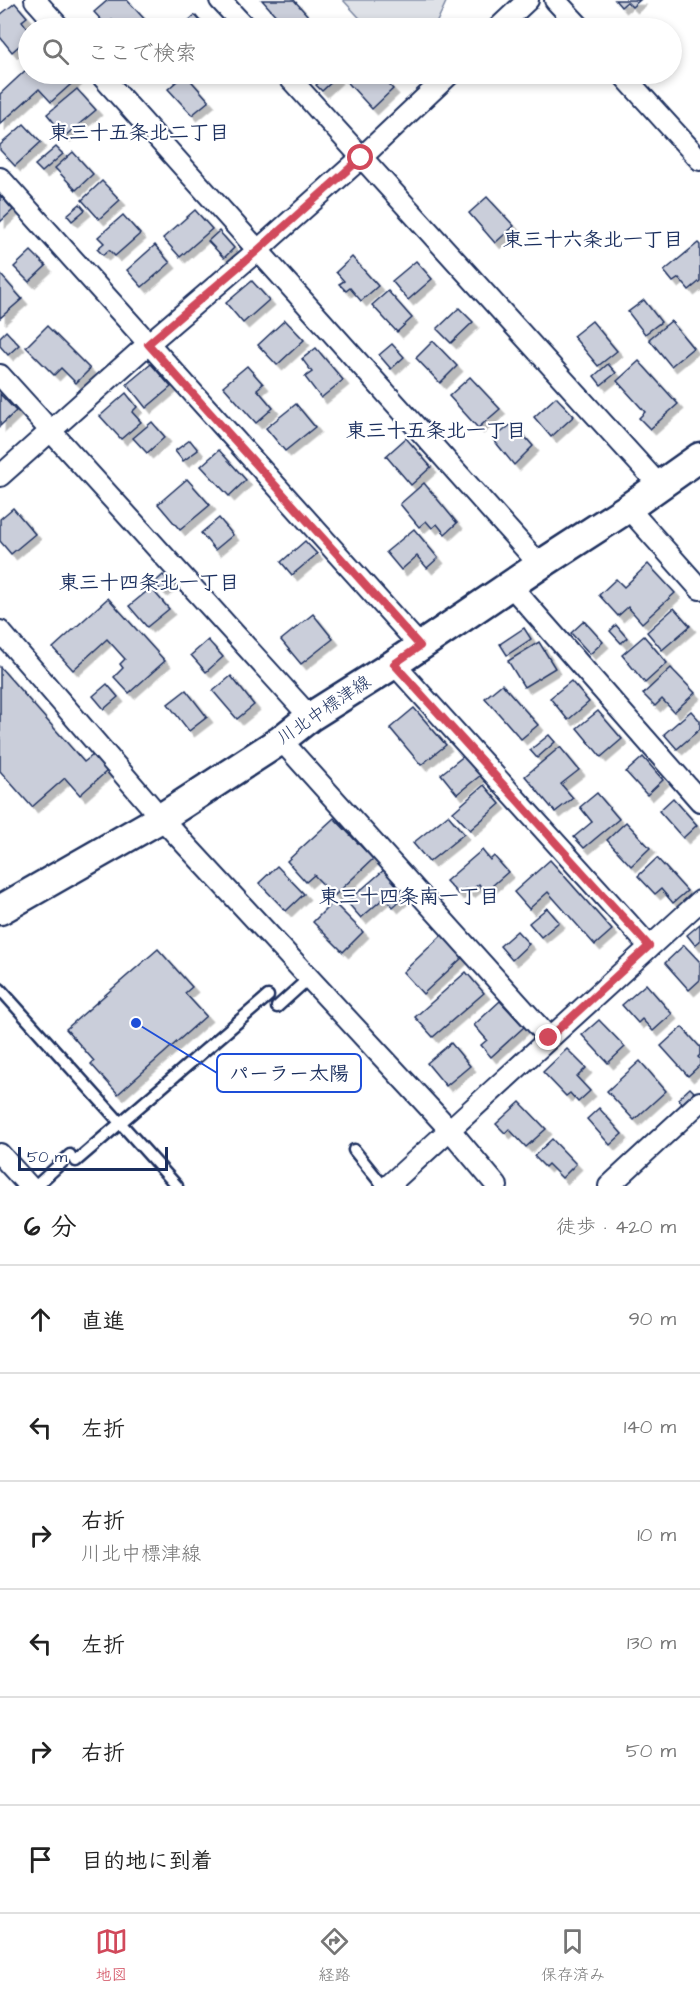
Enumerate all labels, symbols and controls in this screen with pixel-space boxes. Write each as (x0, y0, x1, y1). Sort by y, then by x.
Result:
search box (18, 18, 682, 84)
icon: search (39, 35, 72, 68)
text: ここで検索 (87, 38, 197, 69)
district label: 東三十五条北二丁目 (49, 119, 229, 147)
route start (347, 144, 373, 170)
district label: 東三十六条北一丁目 (503, 226, 683, 254)
district label: 東三十五条北一丁目 (346, 417, 526, 445)
district label: 東三十四条北一丁目 (59, 569, 239, 597)
street label: 川北中標津線 (272, 669, 376, 751)
district label: 東三十四条南一丁目 (319, 883, 499, 911)
route end (535, 1024, 561, 1050)
callout: パーラー太陽 (217, 1054, 361, 1092)
text: パーラー太陽 (229, 1060, 349, 1088)
scale bar (18, 1144, 168, 1172)
text: 50 m (27, 1146, 67, 1168)
text: 6 分 (24, 1209, 77, 1245)
text: 徒歩 · 420 m (556, 1213, 676, 1241)
icon: ahead (24, 1303, 57, 1336)
text: 90 m (628, 1305, 676, 1333)
text: 直進 (81, 1306, 125, 1337)
icon: left (24, 1411, 57, 1444)
text: 140 m (624, 1413, 676, 1441)
text: 左折 (81, 1414, 125, 1445)
text: 右折 (81, 1506, 125, 1537)
icon: right (24, 1519, 57, 1552)
text: 10 m (637, 1521, 676, 1549)
text: 川北中標津線 (81, 1540, 201, 1568)
icon: left (24, 1627, 57, 1660)
text: 130 m (627, 1629, 676, 1657)
text: 左折 (81, 1630, 125, 1661)
icon: right (24, 1735, 57, 1768)
text: 50 m (626, 1737, 676, 1765)
text: 右折 (81, 1738, 125, 1769)
icon: arrive (24, 1843, 57, 1876)
text: 目的地に到着 (81, 1846, 213, 1877)
tab: 地図 (95, 1925, 128, 1986)
tab: 経路 (318, 1925, 351, 1986)
tab: 保存済み (541, 1925, 605, 1986)

